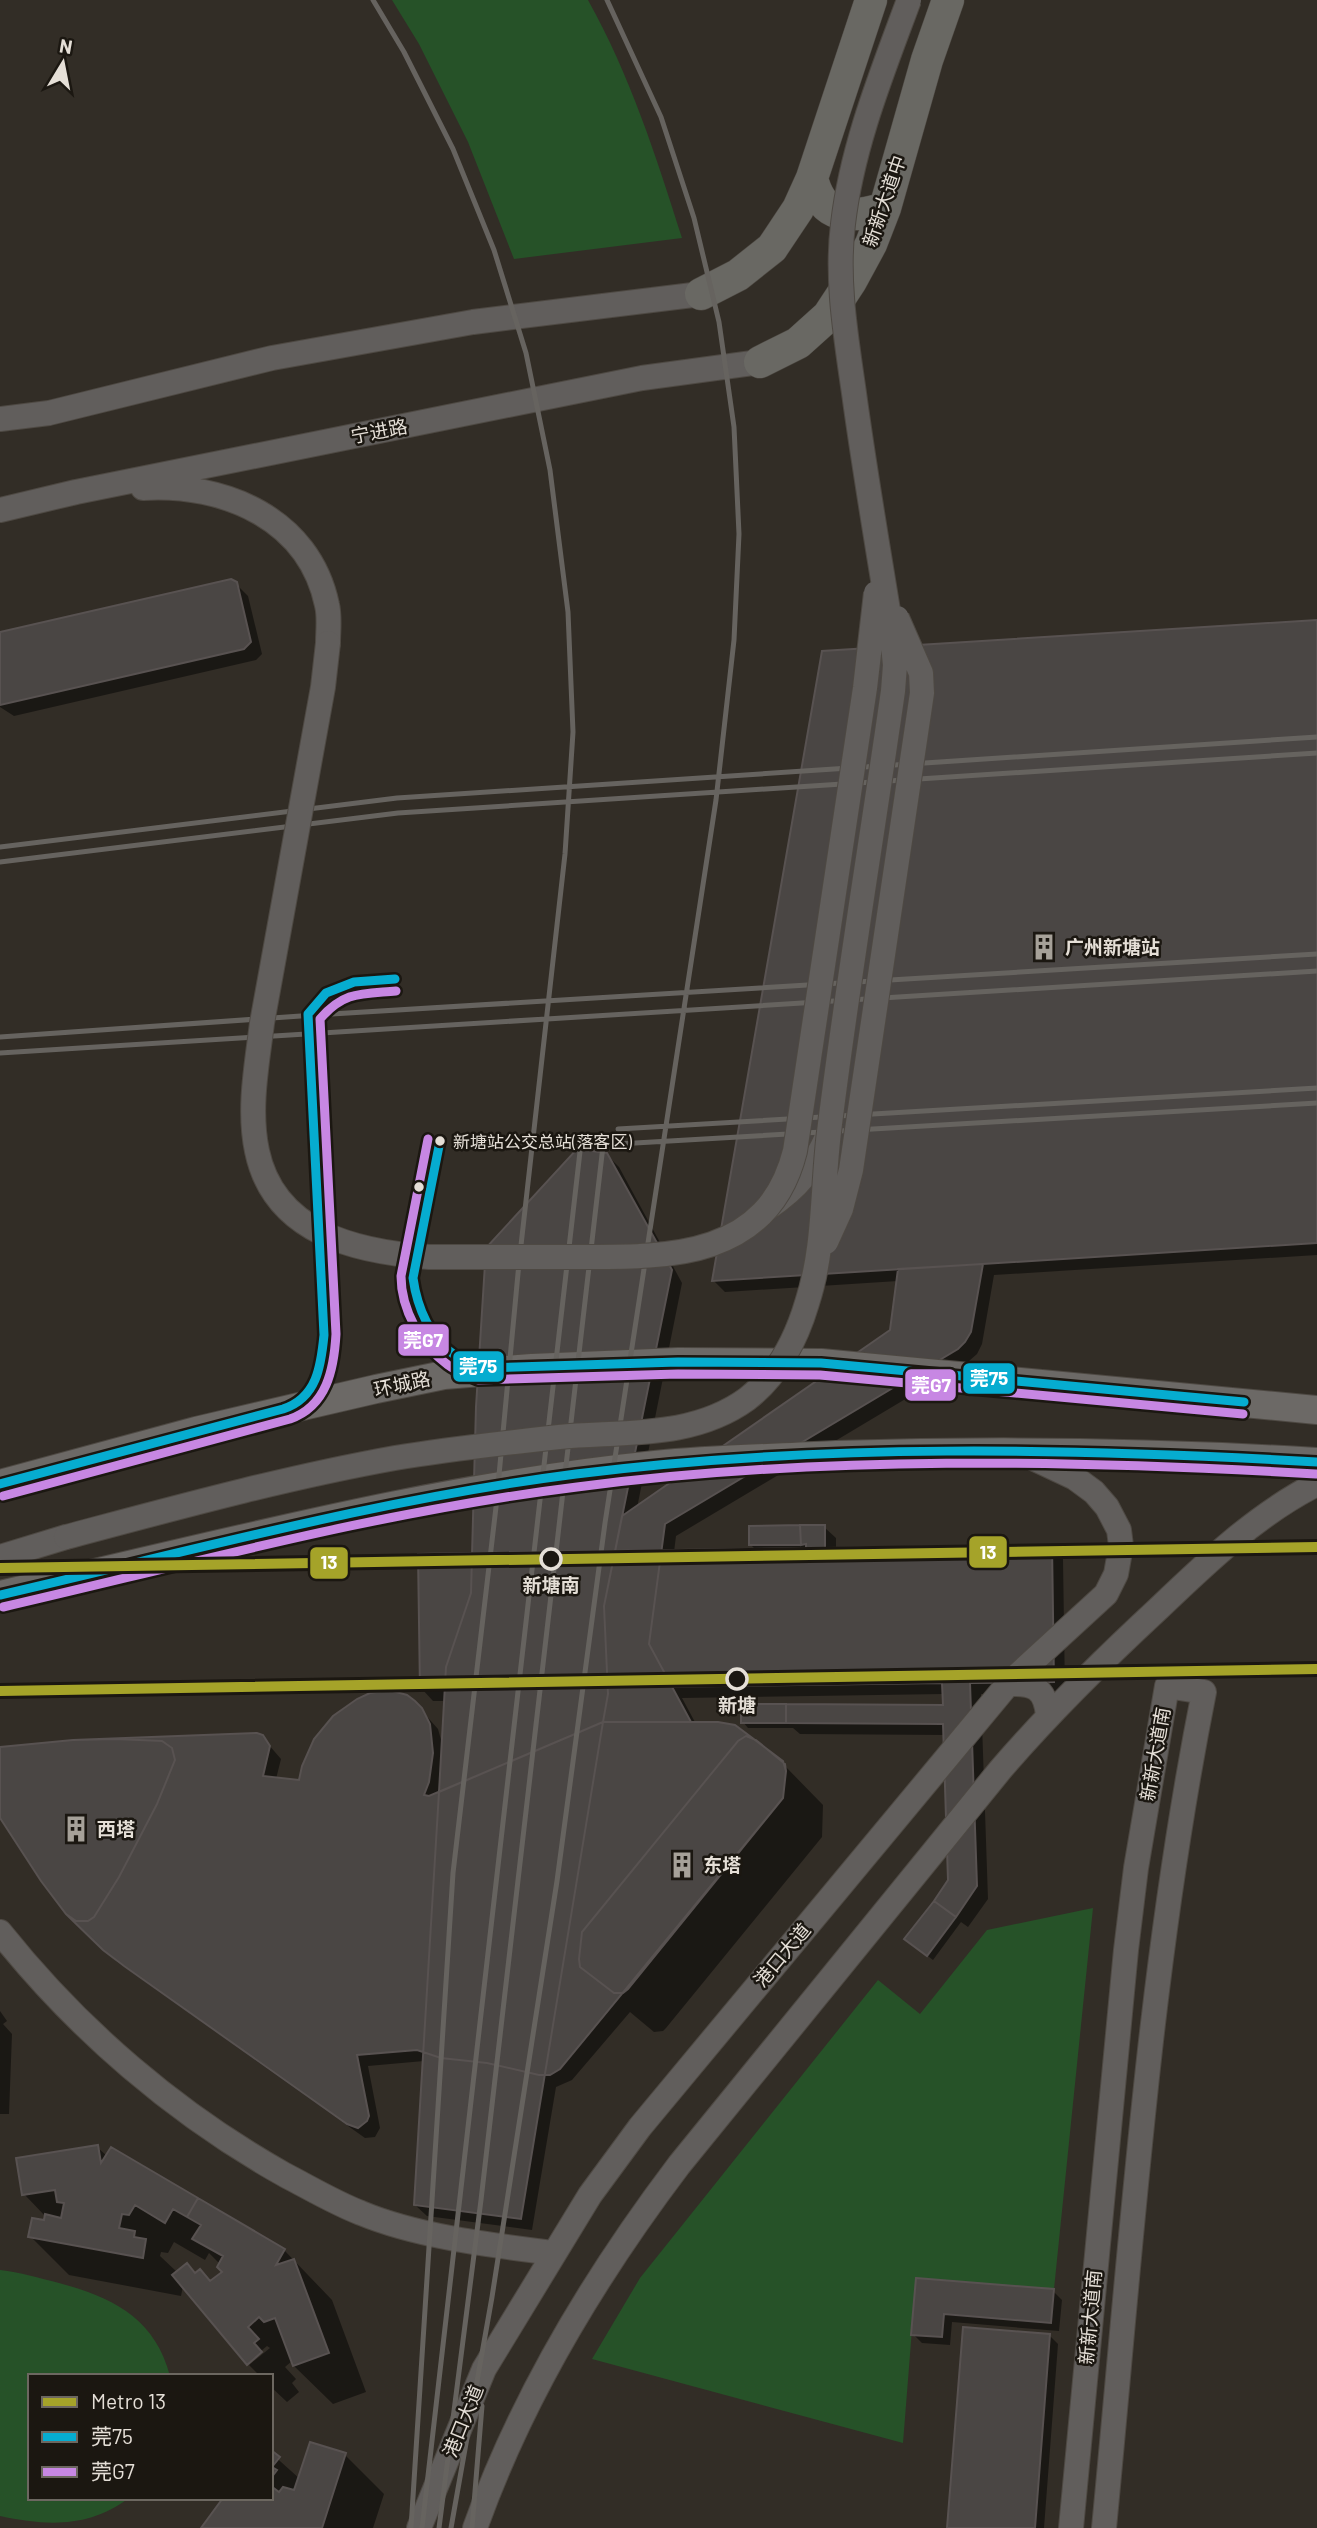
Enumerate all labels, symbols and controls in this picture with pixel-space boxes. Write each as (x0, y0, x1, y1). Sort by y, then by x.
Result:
north arrow (28, 28, 98, 98)
text: N (58, 33, 74, 58)
street label: 新新大道中 (857, 152, 910, 250)
street label: 宁进路 (349, 414, 409, 447)
building icon: 广州新塘站 (1029, 932, 1059, 962)
place label: 广州新塘站 (1065, 935, 1160, 958)
place label: 新塘站公交总站(落客区) (453, 1131, 632, 1151)
marker: 新塘站公交总站(落客区) (433, 1134, 447, 1148)
unlabelled marker (412, 1180, 426, 1194)
line badge: 莞G7 (397, 1323, 450, 1357)
text: 莞G7 (403, 1328, 444, 1351)
line badge: 莞75 (452, 1350, 505, 1383)
text: 莞75 (459, 1354, 497, 1377)
line badge: 莞75 (962, 1362, 1016, 1395)
street label: 环城路 (372, 1366, 432, 1401)
text: 莞75 (970, 1366, 1008, 1389)
line badge: 莞G7 (904, 1368, 957, 1402)
text: 莞G7 (911, 1373, 952, 1396)
line badge: 13 (968, 1535, 1008, 1569)
text: 13 (980, 1540, 997, 1563)
line badge: 13 (309, 1546, 349, 1580)
marker: 新塘南 (540, 1548, 562, 1570)
text: 13 (321, 1550, 338, 1573)
place label: 新塘南 (522, 1573, 580, 1596)
marker: 新塘 (726, 1668, 748, 1690)
place label: 新塘 (718, 1693, 756, 1716)
street label: 新新大道南 (1135, 1705, 1174, 1803)
building icon: 西塔 (61, 1814, 91, 1844)
place label: 西塔 (97, 1817, 135, 1840)
building icon: 东塔 (667, 1850, 697, 1880)
place label: 东塔 (703, 1853, 741, 1876)
street label: 港口大道 (748, 1918, 815, 1991)
street label: 新新大道南 (1074, 2269, 1105, 2365)
legend (28, 2374, 273, 2500)
street label: 港口大道 (438, 2381, 487, 2460)
text: Metro 13 (91, 2388, 166, 2413)
text: 莞75 (91, 2423, 133, 2448)
text: 莞G7 (91, 2458, 135, 2483)

